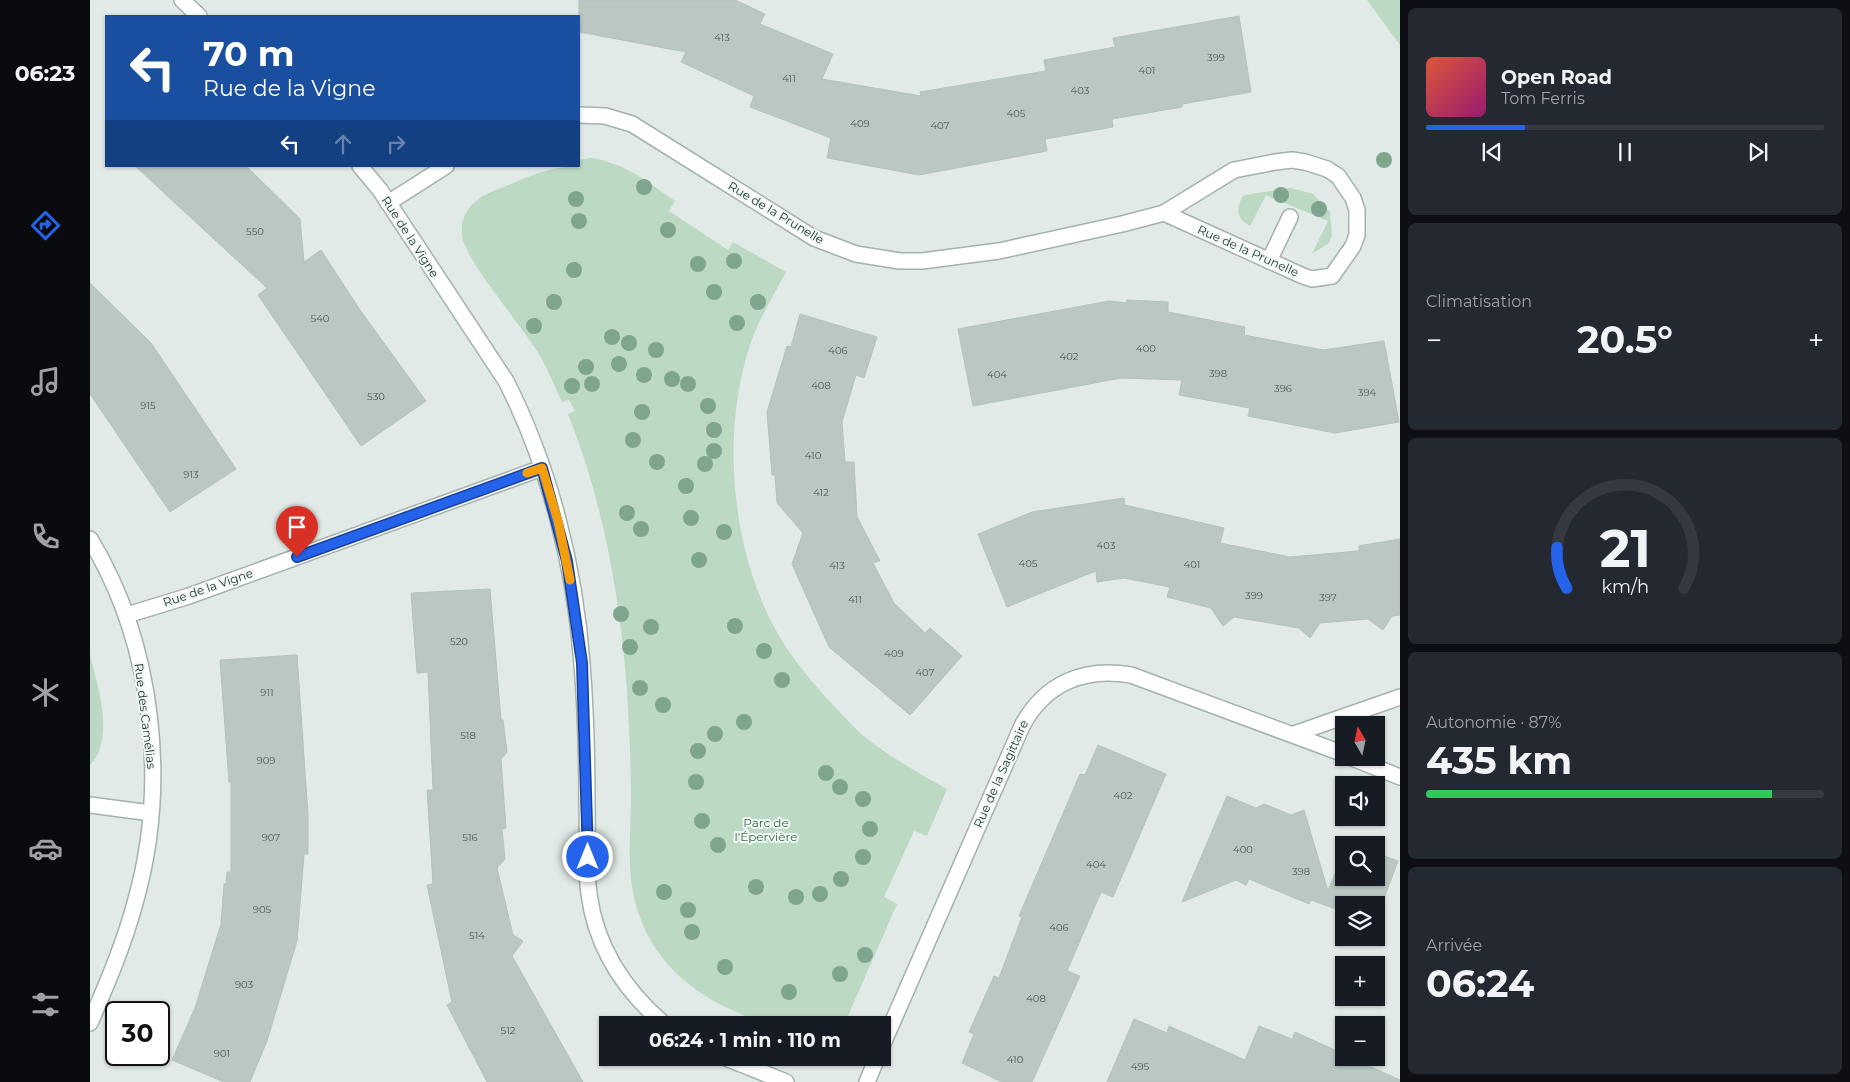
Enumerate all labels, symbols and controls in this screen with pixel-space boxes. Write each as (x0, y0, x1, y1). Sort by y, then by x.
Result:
house number: 413 (714, 31, 730, 44)
text: 70 m (203, 32, 294, 75)
icon: left (120, 35, 185, 100)
house number: 399 (1207, 51, 1225, 64)
text: 06:23 (15, 60, 75, 87)
house number: 401 (1139, 64, 1155, 77)
text: Open Road (1501, 66, 1612, 89)
house number: 411 (782, 72, 796, 85)
text: Rue de la Vigne (203, 75, 376, 102)
house number: 403 (1071, 84, 1090, 97)
text: Tom Ferris (1501, 89, 1585, 108)
house number: 405 (1007, 107, 1026, 120)
house number: 409 (850, 117, 870, 130)
house number: 407 (930, 119, 950, 132)
icon: left (276, 130, 304, 158)
icon: ahead (329, 130, 357, 158)
icon: right (382, 130, 410, 158)
icon: previous (1478, 138, 1506, 166)
icon: pause (1611, 138, 1639, 166)
icon: next (1744, 138, 1772, 166)
street label: Rue de la Prunelle (726, 178, 827, 247)
street label: Rue de la Vigne (379, 193, 442, 280)
icon: directions (28, 208, 63, 243)
street label: Rue de la Prunelle (1195, 221, 1301, 280)
house number: 550 (246, 225, 264, 238)
text: Climatisation (1426, 292, 1532, 311)
house number: 540 (311, 312, 330, 325)
text: 20.5° (1577, 316, 1673, 363)
text: − (1426, 323, 1442, 357)
text: + (1808, 323, 1824, 357)
house number: 400 (1136, 342, 1156, 355)
house number: 406 (828, 344, 848, 357)
house number: 402 (1060, 350, 1079, 363)
icon: music (28, 364, 63, 399)
house number: 398 (1209, 367, 1227, 380)
house number: 404 (987, 368, 1007, 381)
house number: 408 (811, 379, 831, 392)
house number: 396 (1274, 382, 1292, 395)
house number: 394 (1358, 386, 1377, 399)
house number: 530 (367, 390, 385, 403)
house number: 915 (140, 399, 156, 412)
house number: 410 (805, 449, 822, 462)
house number: 913 (183, 468, 199, 481)
house number: 412 (813, 486, 829, 499)
pin (276, 506, 318, 557)
icon: arrive (283, 513, 311, 541)
text: 21 (1599, 517, 1651, 580)
icon: phone (28, 519, 63, 554)
house number: 403 (1097, 539, 1116, 552)
house number: 405 (1019, 557, 1038, 570)
house number: 401 (1184, 558, 1200, 571)
house number: 413 (829, 559, 845, 572)
street label: Rue de la Vigne (161, 565, 255, 610)
text: km/h (1601, 576, 1649, 597)
house number: 399 (1245, 589, 1263, 602)
house number: 397 (1319, 591, 1337, 604)
house number: 411 (848, 593, 862, 606)
house number: 520 (450, 635, 468, 648)
house number: 409 (884, 647, 904, 660)
street label: Rue des Camélias (132, 662, 159, 770)
house number: 407 (915, 666, 935, 679)
icon: climate (28, 675, 63, 710)
house number: 911 (260, 686, 274, 699)
text: Autonomie · 87% (1426, 713, 1561, 732)
north arrow (1335, 716, 1385, 766)
map controls (1335, 716, 1385, 1066)
street label: Rue de la Sagittaire (970, 718, 1031, 830)
house number: 518 (460, 729, 476, 742)
text: 435 km (1426, 737, 1572, 784)
house number: 909 (257, 754, 275, 767)
button: sound (1335, 776, 1385, 826)
house number: 402 (1114, 789, 1133, 802)
park label: Parc de l'Épervière (735, 815, 797, 844)
position arrow (561, 830, 613, 882)
icon: car (28, 831, 63, 866)
house number: 907 (262, 831, 280, 844)
house number: 516 (462, 831, 478, 844)
button: search (1335, 836, 1385, 886)
house number: 400 (1233, 843, 1253, 856)
house number: 404 (1086, 858, 1106, 871)
house number: 398 (1292, 865, 1310, 878)
button: layers (1335, 896, 1385, 946)
house number: 905 (253, 903, 272, 916)
house number: 406 (1049, 921, 1069, 934)
house number: 514 (469, 929, 485, 942)
text: Arrivée (1426, 936, 1482, 955)
button: + (1335, 956, 1385, 1006)
text: 06:24 (1426, 960, 1534, 1007)
house number: 903 (235, 978, 253, 991)
icon: filters (28, 987, 63, 1022)
house number: 408 (1026, 992, 1046, 1005)
speed limit sign: 30 (105, 1001, 170, 1066)
button: − (1335, 1016, 1385, 1066)
house number: 512 (501, 1024, 516, 1037)
text: 06:24 · 1 min · 110 m (649, 1029, 841, 1052)
house number: 901 (214, 1047, 230, 1060)
house number: 410 (1007, 1053, 1024, 1066)
house number: 495 (1131, 1060, 1149, 1073)

